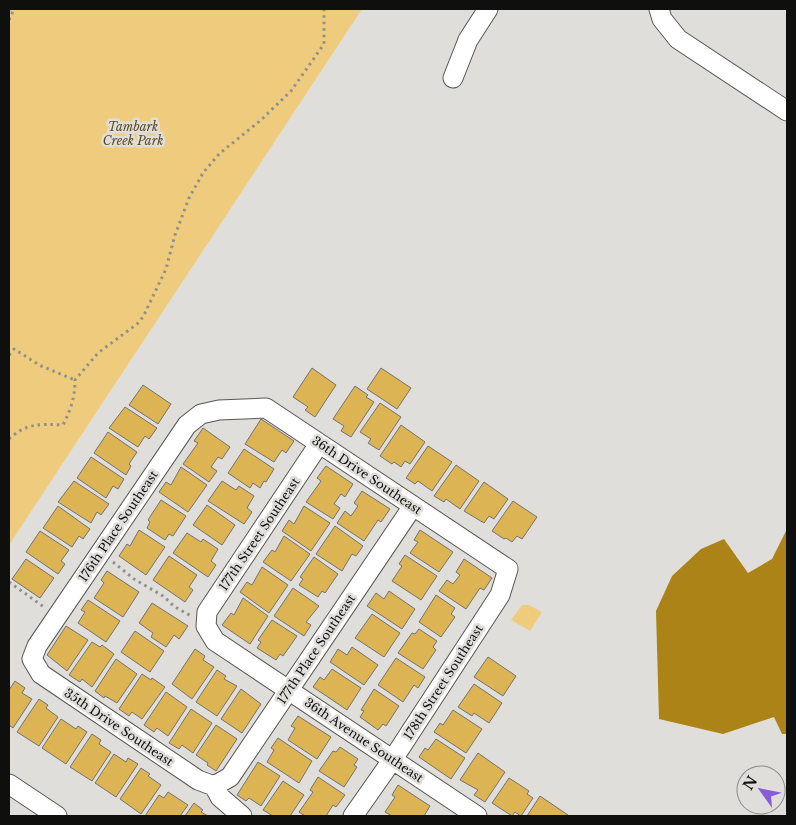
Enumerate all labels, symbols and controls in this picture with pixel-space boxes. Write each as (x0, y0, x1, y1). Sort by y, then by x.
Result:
park label: Tambark Creek Park (103, 119, 163, 148)
street label: 36th Drive Southeast (309, 433, 425, 518)
street label: 176th Place Southeast (75, 467, 161, 584)
street label: 177th Street Southeast (216, 474, 303, 593)
street label: 177th Place Southeast (274, 591, 359, 707)
street label: 178th Street Southeast (400, 621, 486, 742)
street label: 35th Drive Southeast (62, 685, 177, 769)
street label: 36th Avenue Southeast (302, 695, 427, 786)
north arrow (736, 765, 786, 815)
text: N (739, 772, 761, 793)

